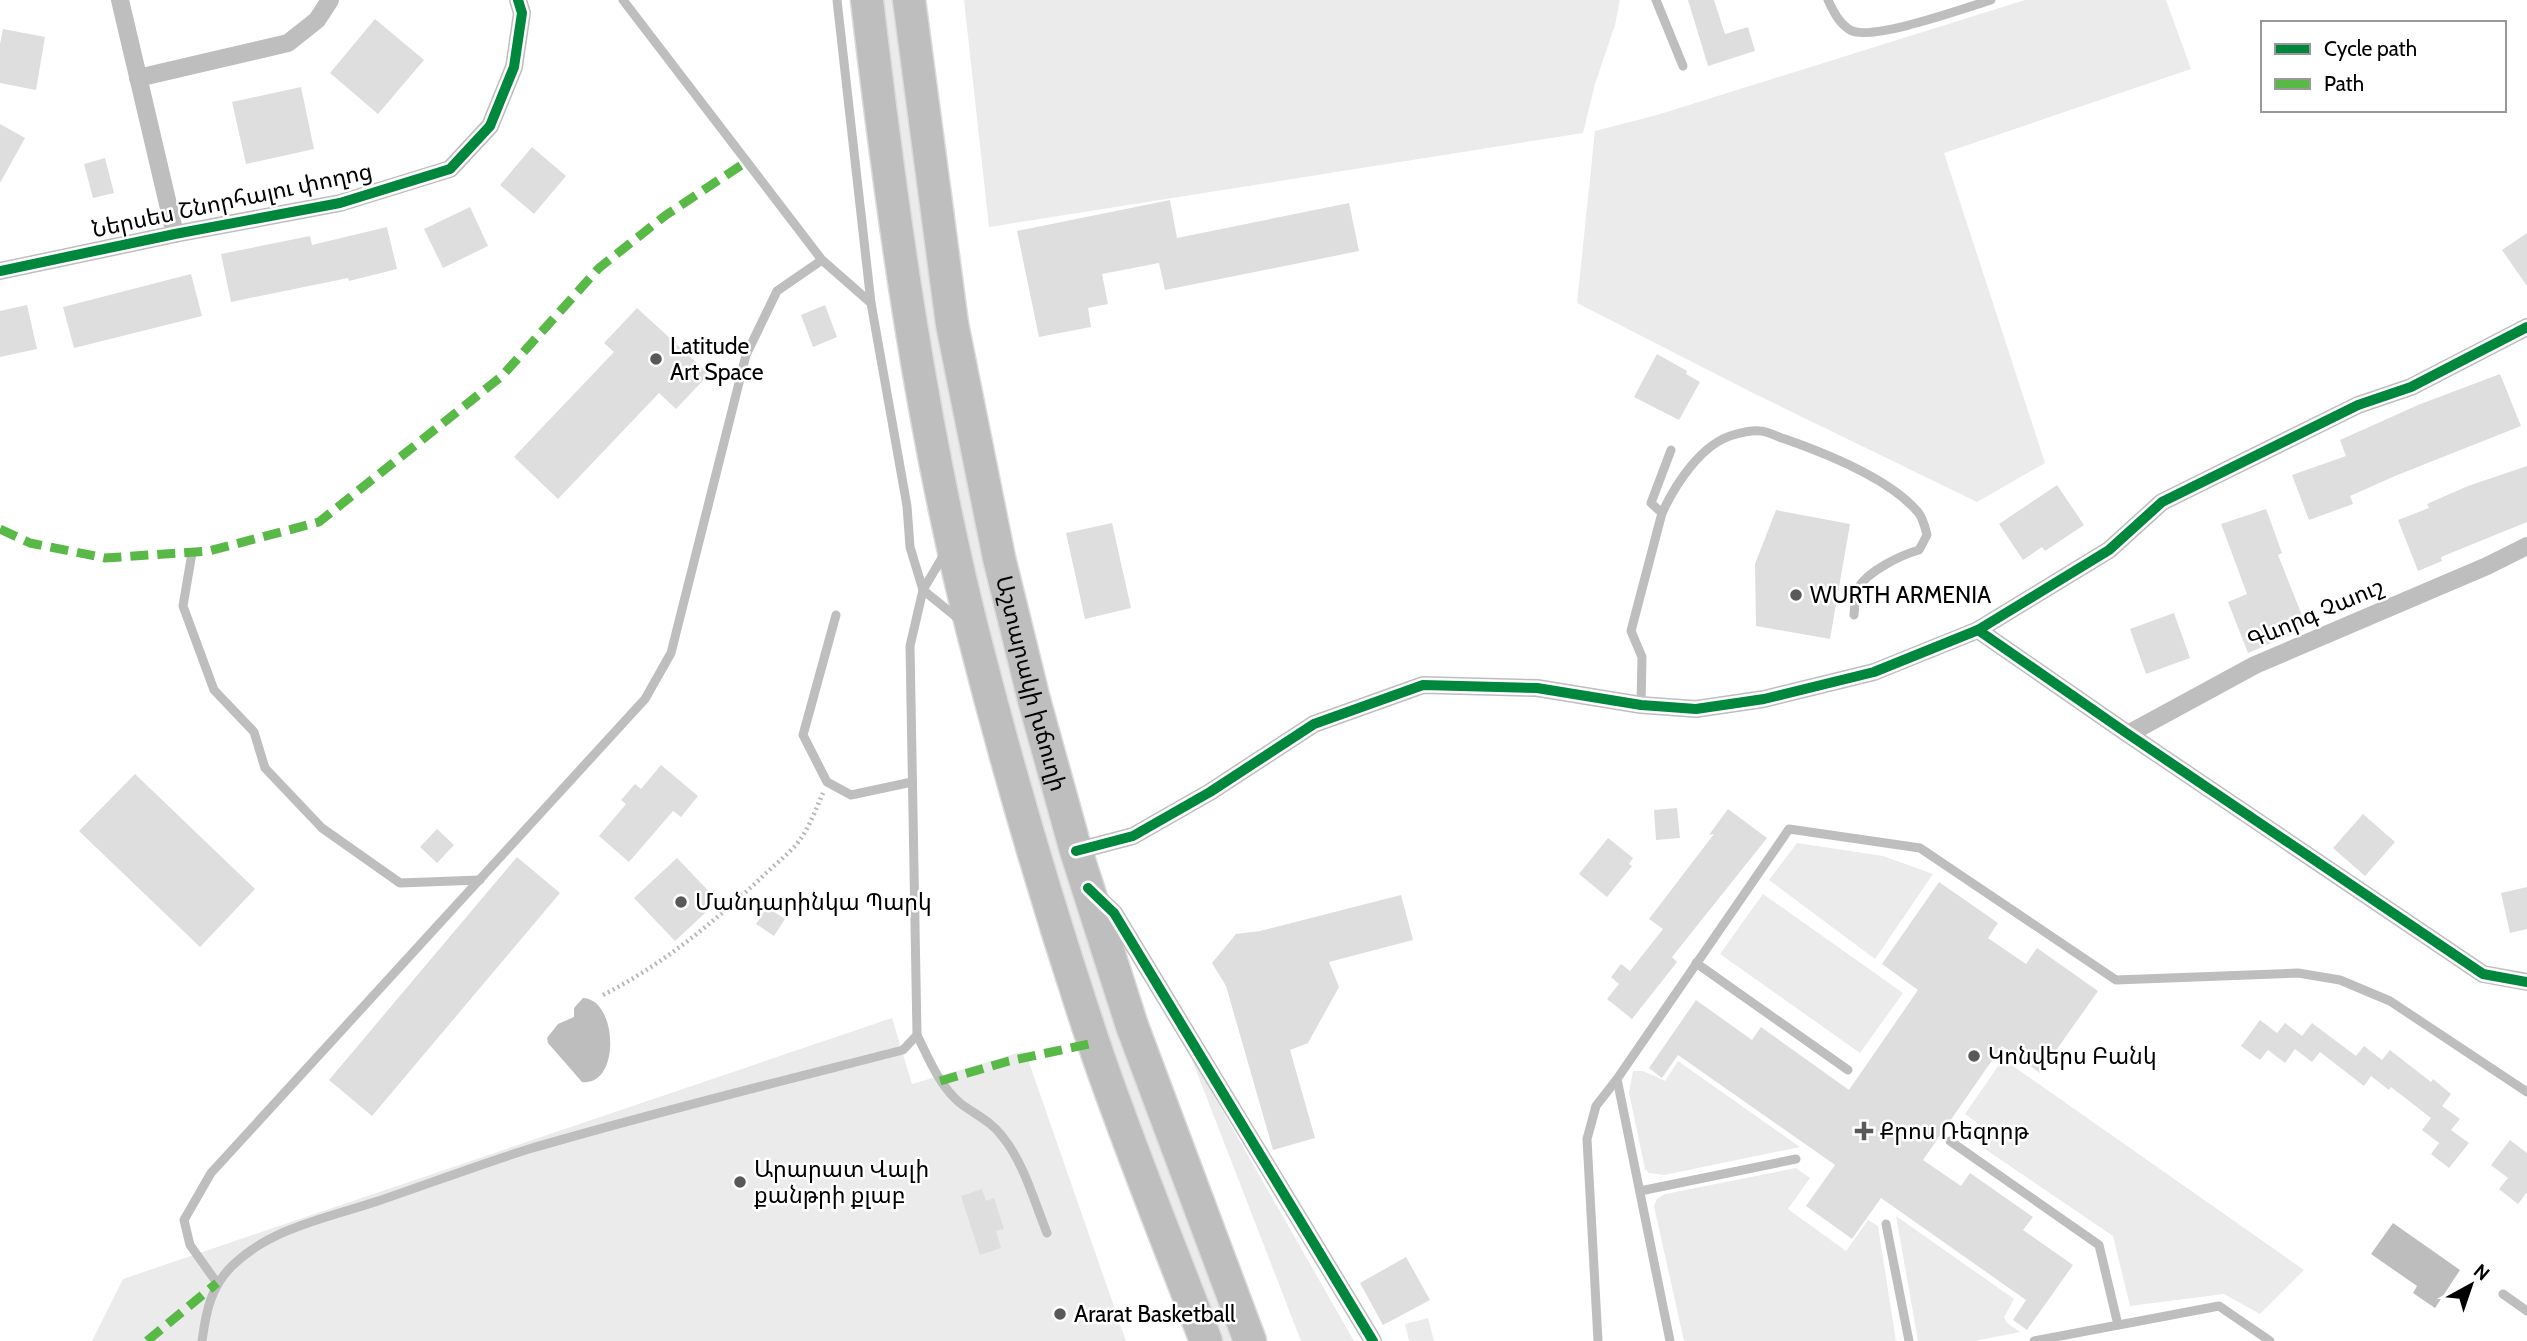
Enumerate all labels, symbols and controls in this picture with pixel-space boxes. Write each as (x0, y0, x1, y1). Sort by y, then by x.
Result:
legend (2261, 21, 2506, 112)
text: Cycle path (2324, 36, 2417, 61)
text: Path (2324, 71, 2364, 96)
street label: Ներսես Շնորհալու փողոց (89, 157, 375, 243)
place label: Latitude Art Space (670, 332, 764, 386)
marker: Latitude Art Space (648, 351, 664, 367)
street label: Գևորգ Չաուշ (2243, 572, 2387, 654)
street label: Աշտարակի խճուղի (990, 573, 1073, 794)
place label: WURTH ARMENIA (1810, 581, 1991, 609)
marker: WURTH ARMENIA (1788, 587, 1804, 603)
place label: Մանդարինկա Պարկ (695, 888, 932, 916)
marker: Մանդարինկա Պարկ (673, 894, 689, 910)
place label: Կոնվերս Բանկ (1988, 1042, 2157, 1070)
marker: Կոնվերս Բանկ (1966, 1048, 1982, 1064)
place label: Քրոս Ռեզորթ (1880, 1117, 2029, 1145)
marker: Քրոս Ռեզորթ (1854, 1121, 1874, 1141)
place label: Արարատ Վալի քանթրի քլաբ (754, 1155, 929, 1209)
marker: Արարատ Վալի քանթրի քլաբ (732, 1174, 748, 1190)
north arrow (2436, 1250, 2506, 1320)
text: N (2469, 1259, 2494, 1285)
place label: Ararat Basketball (1074, 1300, 1236, 1328)
marker: Ararat Basketball (1052, 1306, 1068, 1322)

